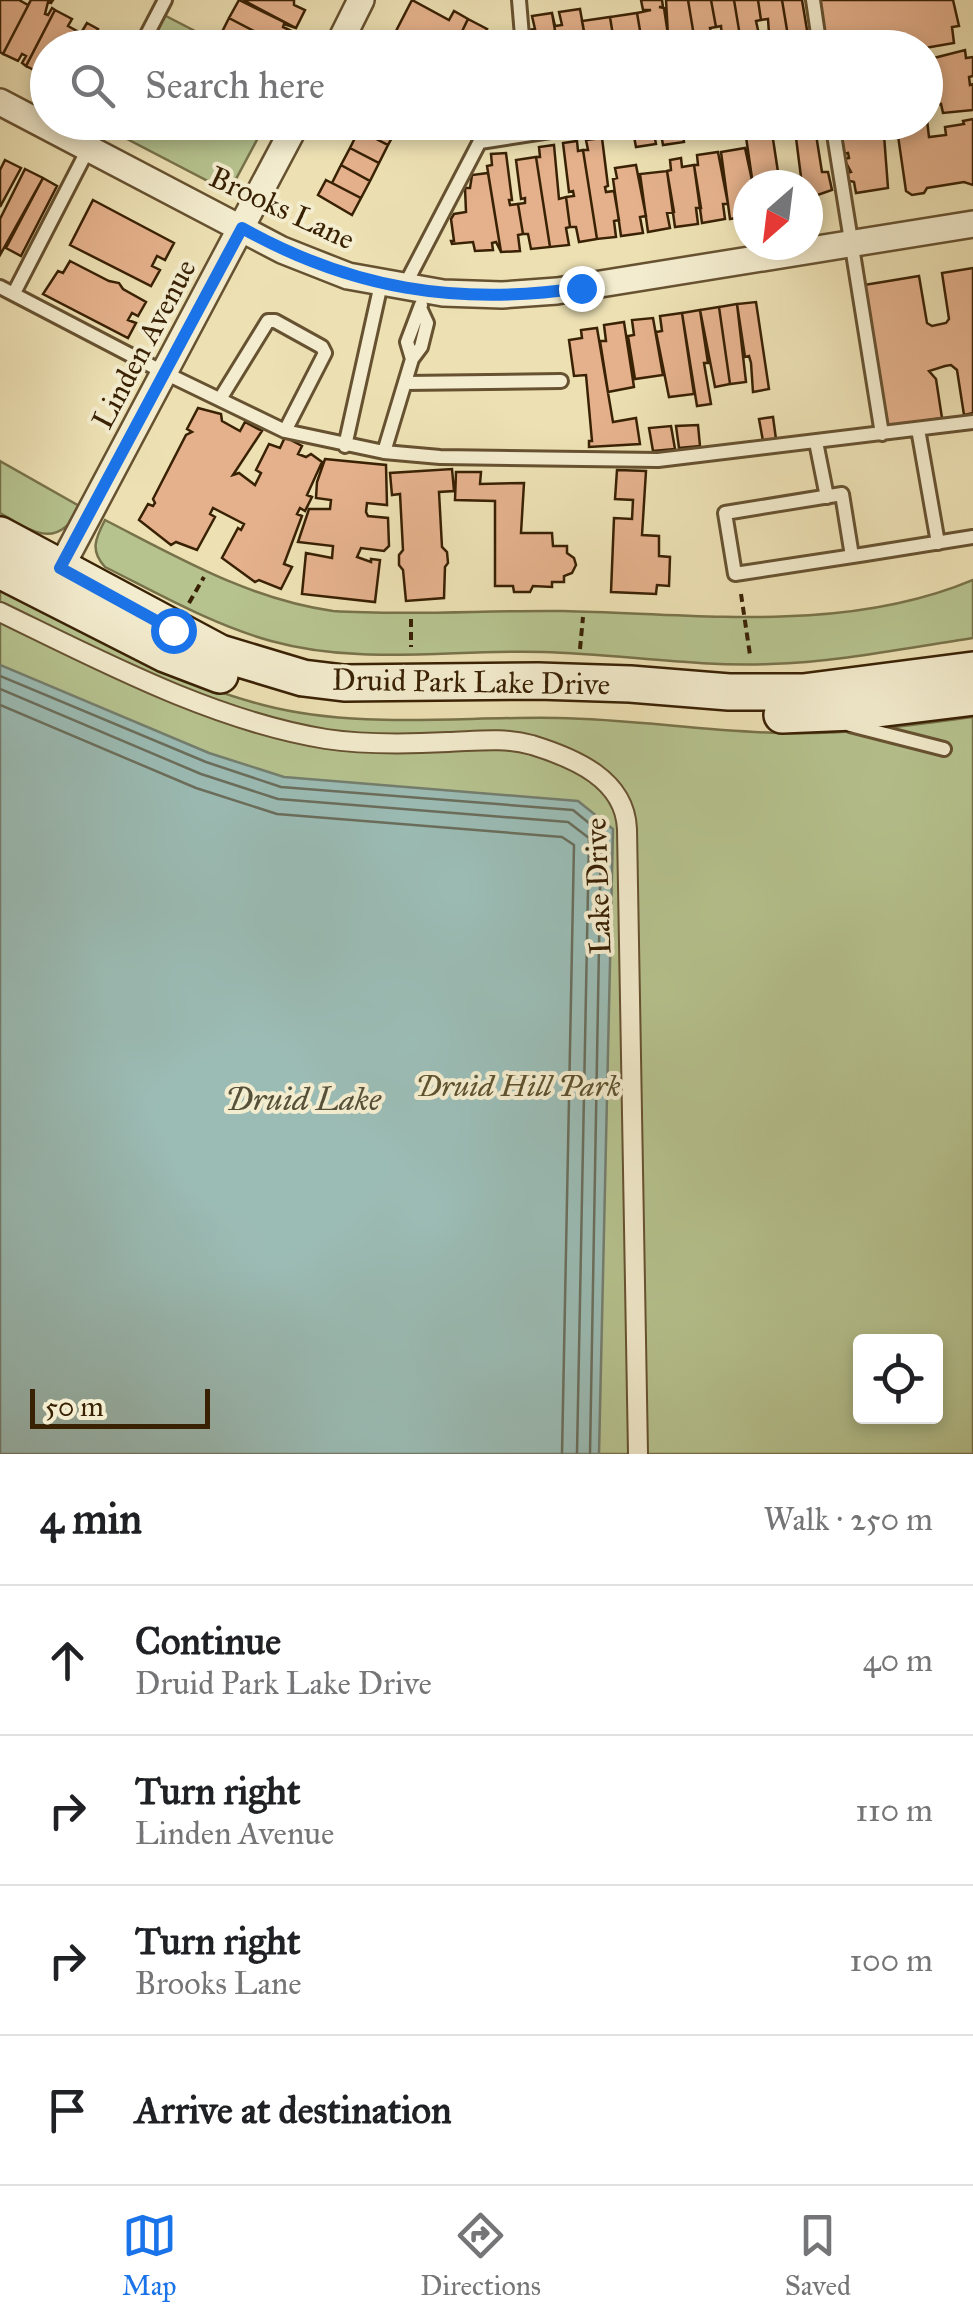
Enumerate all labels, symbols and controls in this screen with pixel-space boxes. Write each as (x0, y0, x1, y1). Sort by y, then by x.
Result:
search box (30, 30, 943, 140)
icon: search (65, 58, 120, 113)
text: Search here (145, 62, 325, 108)
street label: Brooks Lane (204, 159, 360, 257)
north arrow (733, 170, 823, 260)
street label: Linden Avenue (84, 253, 204, 435)
route end (559, 266, 605, 312)
route start (151, 608, 197, 654)
street label: Druid Park Lake Drive (332, 662, 610, 702)
street label: Lake Drive (578, 817, 618, 955)
park label: Druid Hill Park (415, 1068, 621, 1104)
water label: Druid Lake (225, 1080, 382, 1119)
map controls (853, 1334, 943, 1424)
button: locate (853, 1334, 943, 1424)
scale bar (30, 1384, 210, 1428)
text: 50 m (45, 1389, 104, 1424)
text: 4 min (40, 1493, 142, 1545)
text: Walk · 250 m (764, 1500, 933, 1539)
text: Continue (135, 1618, 281, 1664)
icon: ahead (40, 1633, 95, 1688)
text: 40 m (863, 1641, 933, 1680)
text: Druid Park Lake Drive (135, 1664, 432, 1703)
text: Turn right (135, 1768, 301, 1814)
icon: right (40, 1783, 95, 1838)
text: 110 m (855, 1791, 933, 1830)
text: Linden Avenue (135, 1814, 334, 1853)
text: Turn right (135, 1918, 301, 1964)
icon: right (40, 1933, 95, 1988)
text: 100 m (849, 1941, 933, 1980)
text: Brooks Lane (135, 1964, 302, 2003)
icon: arrive (40, 2083, 95, 2138)
text: Arrive at destination (135, 2087, 452, 2133)
tab: Map (122, 2208, 177, 2303)
tab: Directions (420, 2208, 541, 2303)
tab: Saved (785, 2208, 851, 2303)

